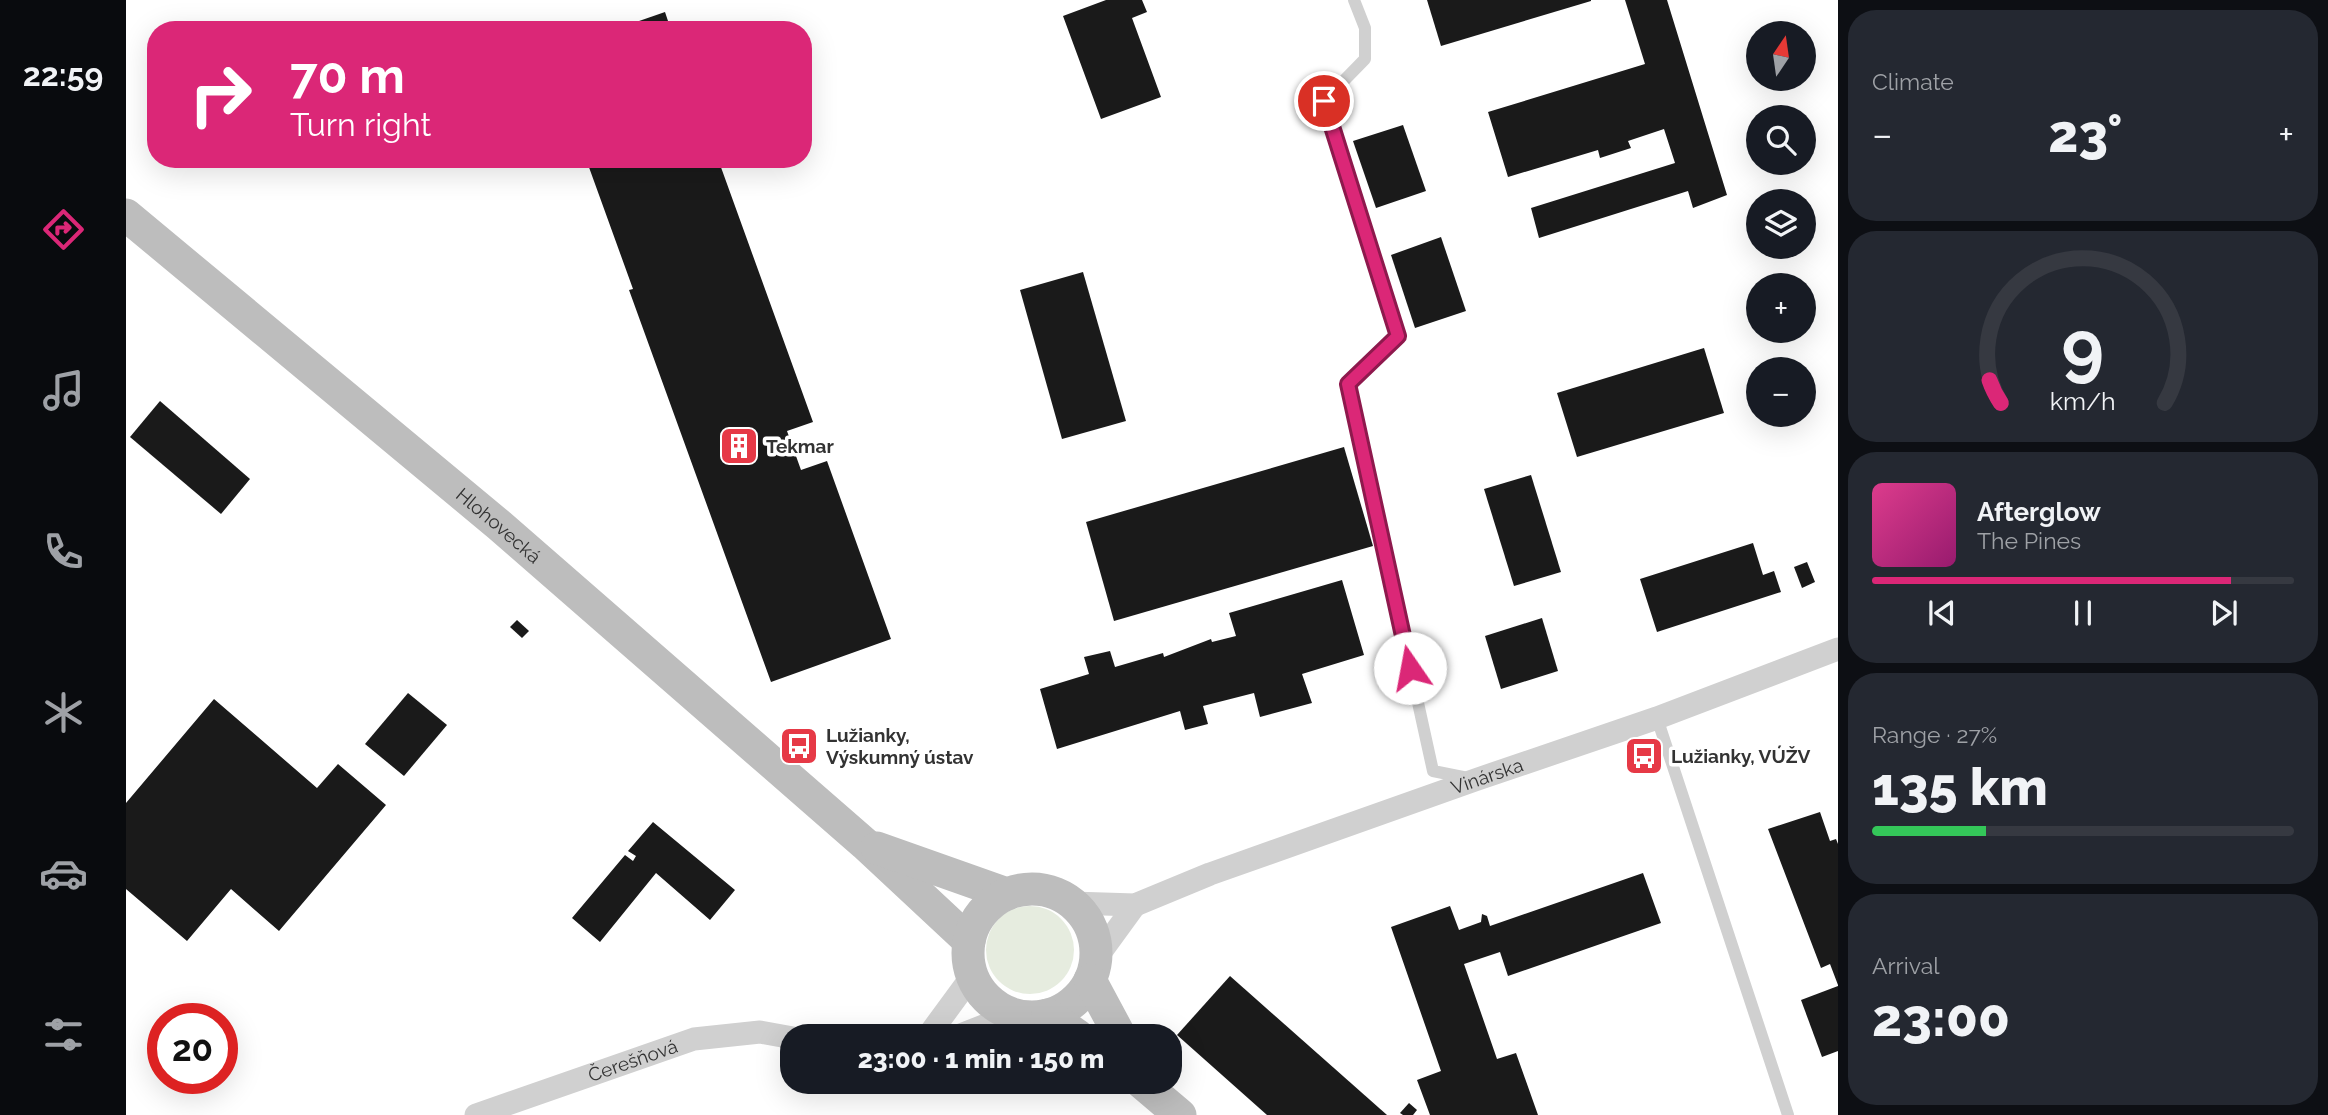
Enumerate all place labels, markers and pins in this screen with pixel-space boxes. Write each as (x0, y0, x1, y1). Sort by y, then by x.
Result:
pin (1294, 71, 1354, 131)
building icon: Tekmar (718, 425, 760, 467)
place label: Tekmar (766, 435, 834, 457)
place label: Lužianky, Výskumný ústav (826, 724, 974, 768)
bus stop icon: Lužianky, Výskumný ústav (778, 725, 820, 767)
bus stop icon: Lužianky, VÚŽV (1623, 735, 1665, 777)
place label: Lužianky, VÚŽV (1671, 745, 1811, 767)

